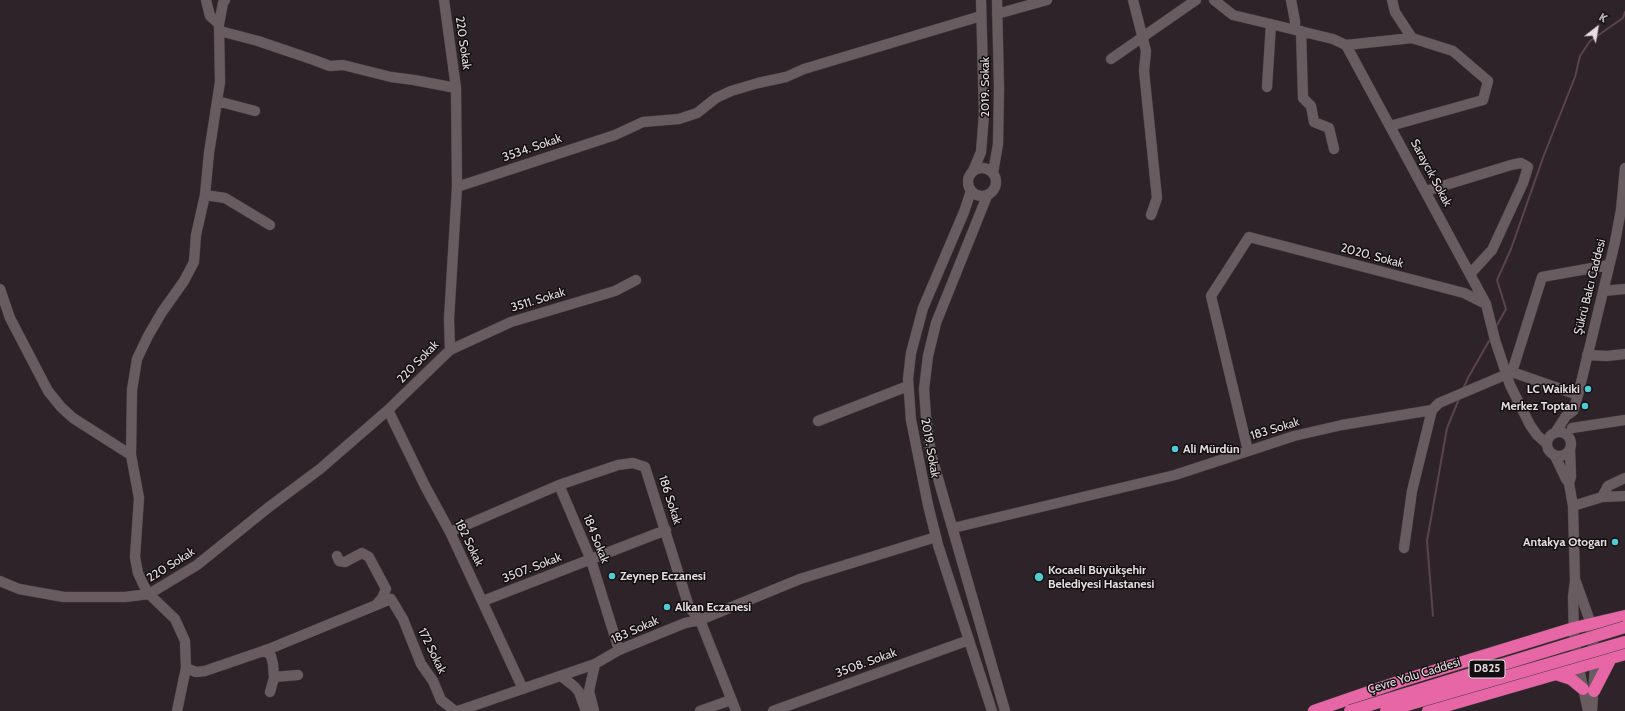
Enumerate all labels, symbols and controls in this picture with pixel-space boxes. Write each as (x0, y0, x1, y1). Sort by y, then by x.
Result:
north arrow (1577, 8, 1617, 48)
text: K (1597, 10, 1610, 25)
street label: 220 Sokak (452, 15, 474, 71)
street label: 2019. Sokak (978, 57, 992, 117)
street label: 3534. Sokak (501, 131, 563, 165)
street label: Saraycık Sokak (1407, 137, 1455, 209)
street label: Şükrü Balcı Caddesi (1571, 238, 1609, 336)
street label: 2020. Sokak (1339, 241, 1405, 271)
street label: 3511. Sokak (509, 285, 567, 315)
street label: 220 Sokak (394, 338, 442, 386)
place label: LC Waikiki (1527, 382, 1580, 396)
marker: LC Waikiki (1583, 384, 1593, 394)
place label: Merkez Toptan (1501, 399, 1577, 413)
marker: Merkez Toptan (1580, 401, 1590, 411)
street label: 183 Sokak (1249, 415, 1301, 443)
street label: 2019. Sokak (918, 417, 942, 479)
place label: Ali Mürdün (1183, 442, 1240, 456)
marker: Ali Mürdün (1170, 444, 1180, 454)
street label: 186 Sokak (655, 474, 685, 526)
street label: 184 Sokak (580, 513, 612, 565)
street label: 182 Sokak (452, 517, 486, 569)
place label: Antakya Otogarı (1523, 535, 1607, 549)
marker: Antakya Otogarı (1610, 537, 1620, 547)
street label: 220 Sokak (144, 545, 198, 585)
street label: 3507. Sokak (500, 550, 564, 586)
place label: Kocaeli Büyükşehir Belediyesi Hastanesi (1048, 563, 1154, 591)
place label: Zeynep Eczanesi (620, 569, 706, 583)
marker: Zeynep Eczanesi (607, 571, 617, 581)
marker: Kocaeli Büyükşehir Belediyesi Hastanesi (1033, 571, 1045, 583)
place label: Alkan Eczanesi (675, 600, 751, 614)
marker: Alkan Eczanesi (662, 602, 672, 612)
street label: 183 Sokak (609, 613, 661, 647)
street label: 172 Sokak (415, 626, 449, 676)
street label: 3508. Sokak (834, 645, 898, 681)
street label: Çevre Yolu Caddesi (1366, 655, 1462, 697)
road number: D825 (1469, 660, 1505, 678)

